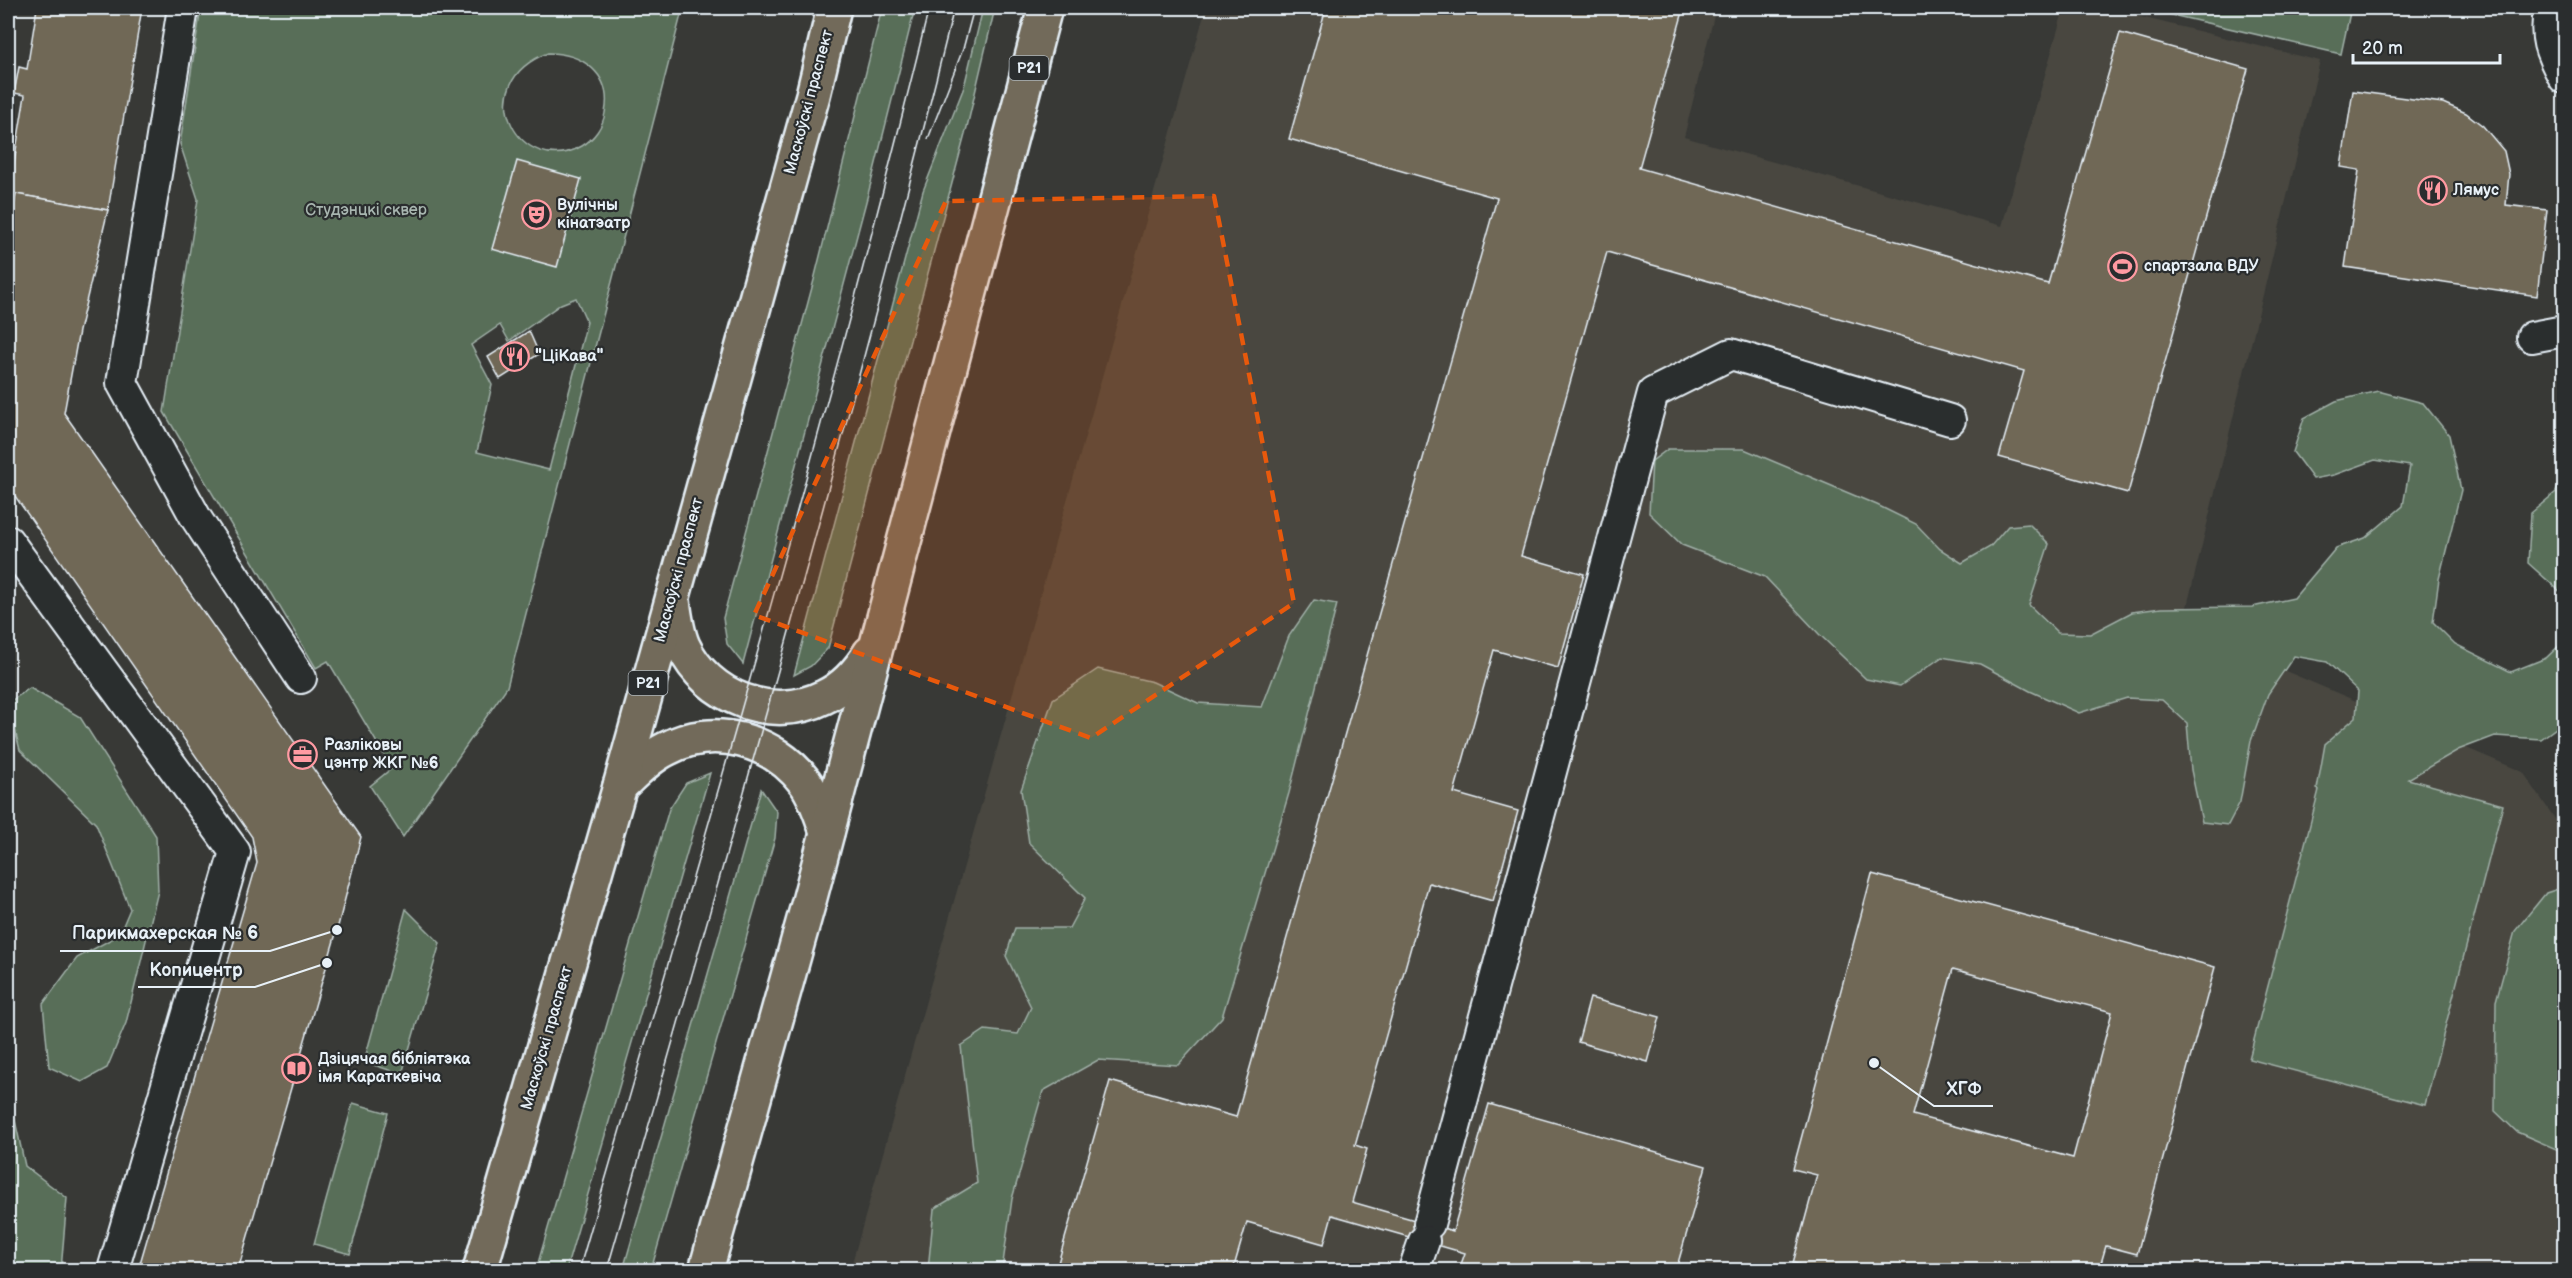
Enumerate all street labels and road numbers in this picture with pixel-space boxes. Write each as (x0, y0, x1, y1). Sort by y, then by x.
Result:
street label: Маскоўскі праспект (781, 27, 838, 176)
road number: Р21 (1010, 56, 1048, 80)
street label: Маскоўскі праспект (651, 495, 708, 644)
road number: Р21 (628, 671, 668, 695)
street label: Маскоўскі праспект (517, 963, 577, 1112)

